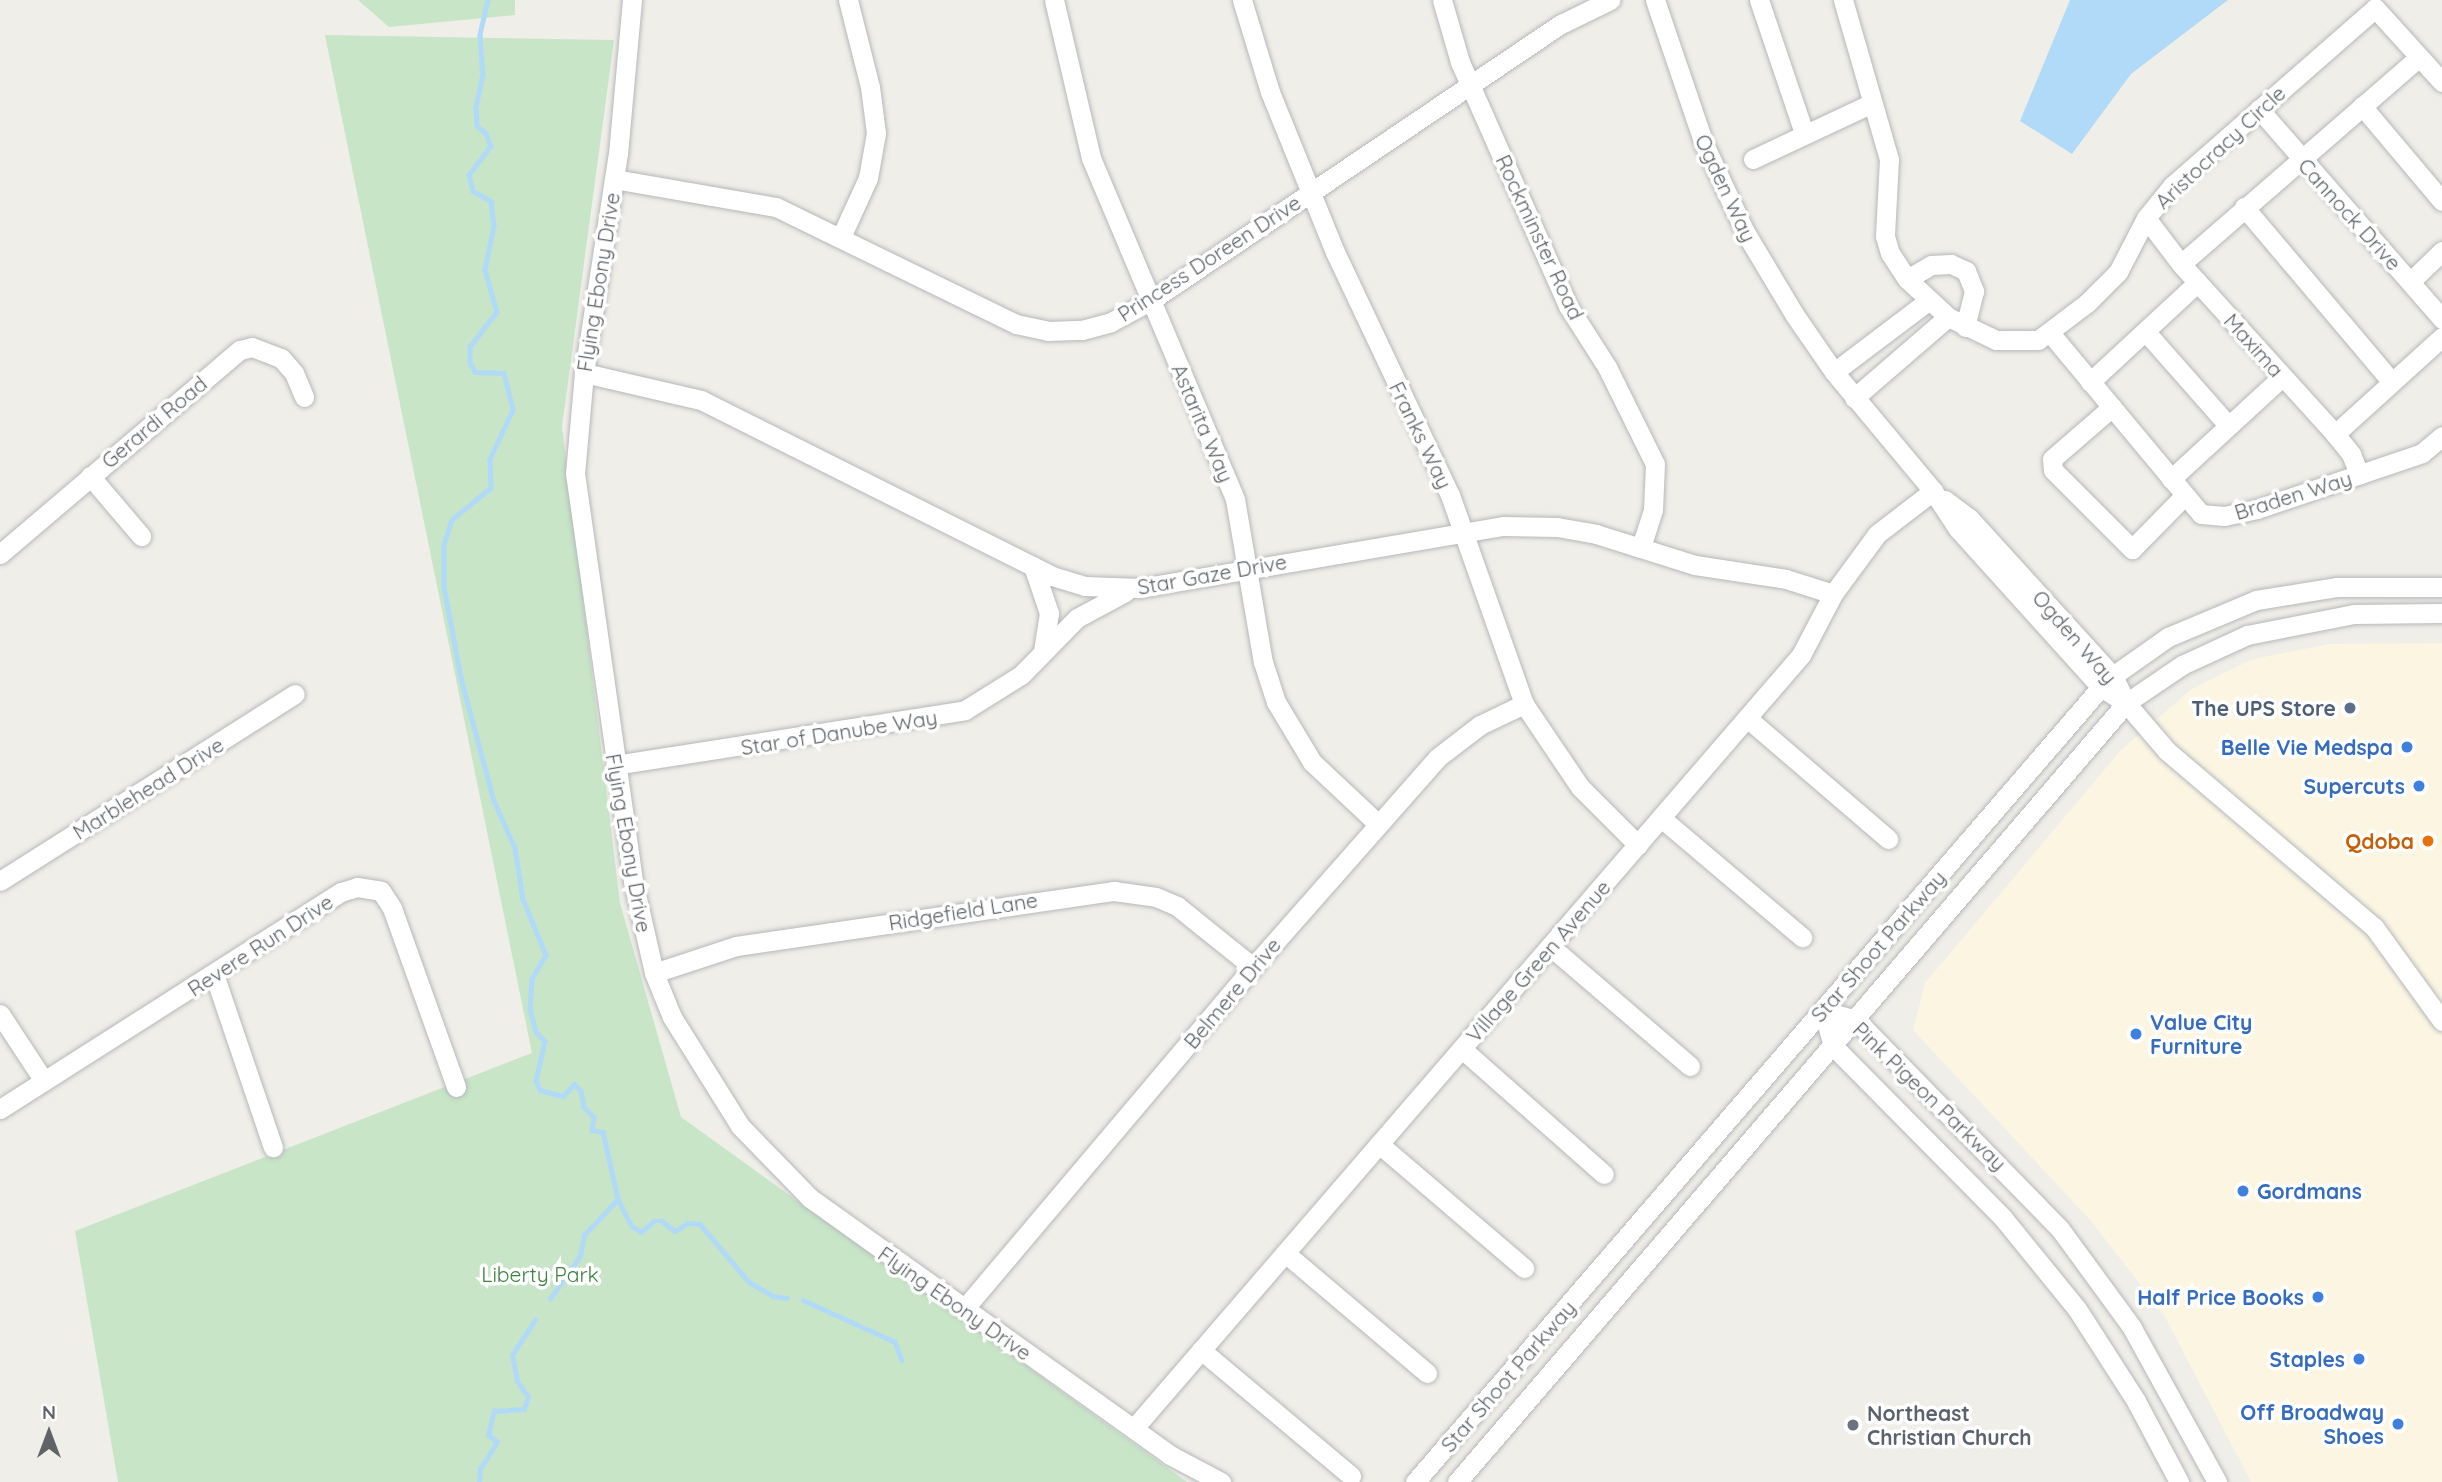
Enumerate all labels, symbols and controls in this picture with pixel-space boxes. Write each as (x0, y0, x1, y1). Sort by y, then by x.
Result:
street label: Aristocracy Circle (2150, 80, 2290, 214)
street label: Ogden Way (1690, 130, 1762, 246)
street label: Rockminster Road (1491, 150, 1589, 324)
street label: Cannock Drive (2293, 153, 2407, 275)
street label: Princess Doreen Drive (1113, 189, 1305, 327)
street label: Flying Ebony Drive (571, 190, 625, 374)
street label: Maxima (2219, 308, 2289, 382)
street label: Astarita Way (1167, 360, 1239, 486)
street label: Gerardi Road (96, 371, 212, 473)
street label: Franks Way (1384, 377, 1458, 493)
street label: Braden Way (2231, 465, 2355, 525)
street label: Star Gaze Drive (1135, 548, 1289, 600)
street label: Ogden Way (2027, 585, 2123, 689)
place label: The UPS Store (2191, 695, 2336, 721)
marker: The UPS Store (2342, 700, 2358, 716)
street label: Star of Danube Way (739, 704, 939, 760)
street label: Marblehead Drive (68, 731, 228, 845)
place label: Belle Vie Medspa (2221, 734, 2393, 760)
marker: Belle Vie Medspa (2399, 739, 2415, 755)
street label: Flying Ebony Drive (601, 752, 657, 934)
place label: Supercuts (2304, 773, 2405, 799)
marker: Supercuts (2411, 778, 2427, 794)
place label: Qdoba (2345, 828, 2414, 854)
marker: Qdoba (2420, 833, 2436, 849)
street label: Star Shoot Parkway (1805, 865, 1951, 1027)
street label: Village Green Avenue (1461, 875, 1615, 1047)
street label: Ridgefield Lane (887, 887, 1039, 935)
street label: Revere Run Drive (183, 889, 337, 1001)
street label: Belmere Drive (1178, 932, 1286, 1054)
place label: Value City Furniture (2150, 1009, 2252, 1059)
street label: Pink Pigeon Parkway (1848, 1016, 2012, 1176)
marker: Value City Furniture (2128, 1026, 2144, 1042)
place label: Gordmans (2257, 1178, 2362, 1204)
marker: Gordmans (2235, 1183, 2251, 1199)
street label: Flying Ebony Drive (873, 1241, 1037, 1365)
park label: Liberty Park (481, 1261, 599, 1287)
place label: Half Price Books (2137, 1284, 2304, 1310)
marker: Half Price Books (2310, 1289, 2326, 1305)
street label: Star Shoot Parkway (1435, 1295, 1581, 1457)
place label: Staples (2270, 1346, 2345, 1372)
marker: Staples (2351, 1351, 2367, 1367)
north arrow (14, 1398, 84, 1468)
place label: Off Broadway Shoes (2240, 1399, 2384, 1449)
text: N (42, 1400, 56, 1424)
place label: Northeast Christian Church (1867, 1400, 2031, 1450)
marker: Off Broadway Shoes (2390, 1416, 2406, 1432)
marker: Northeast Christian Church (1845, 1417, 1861, 1433)

